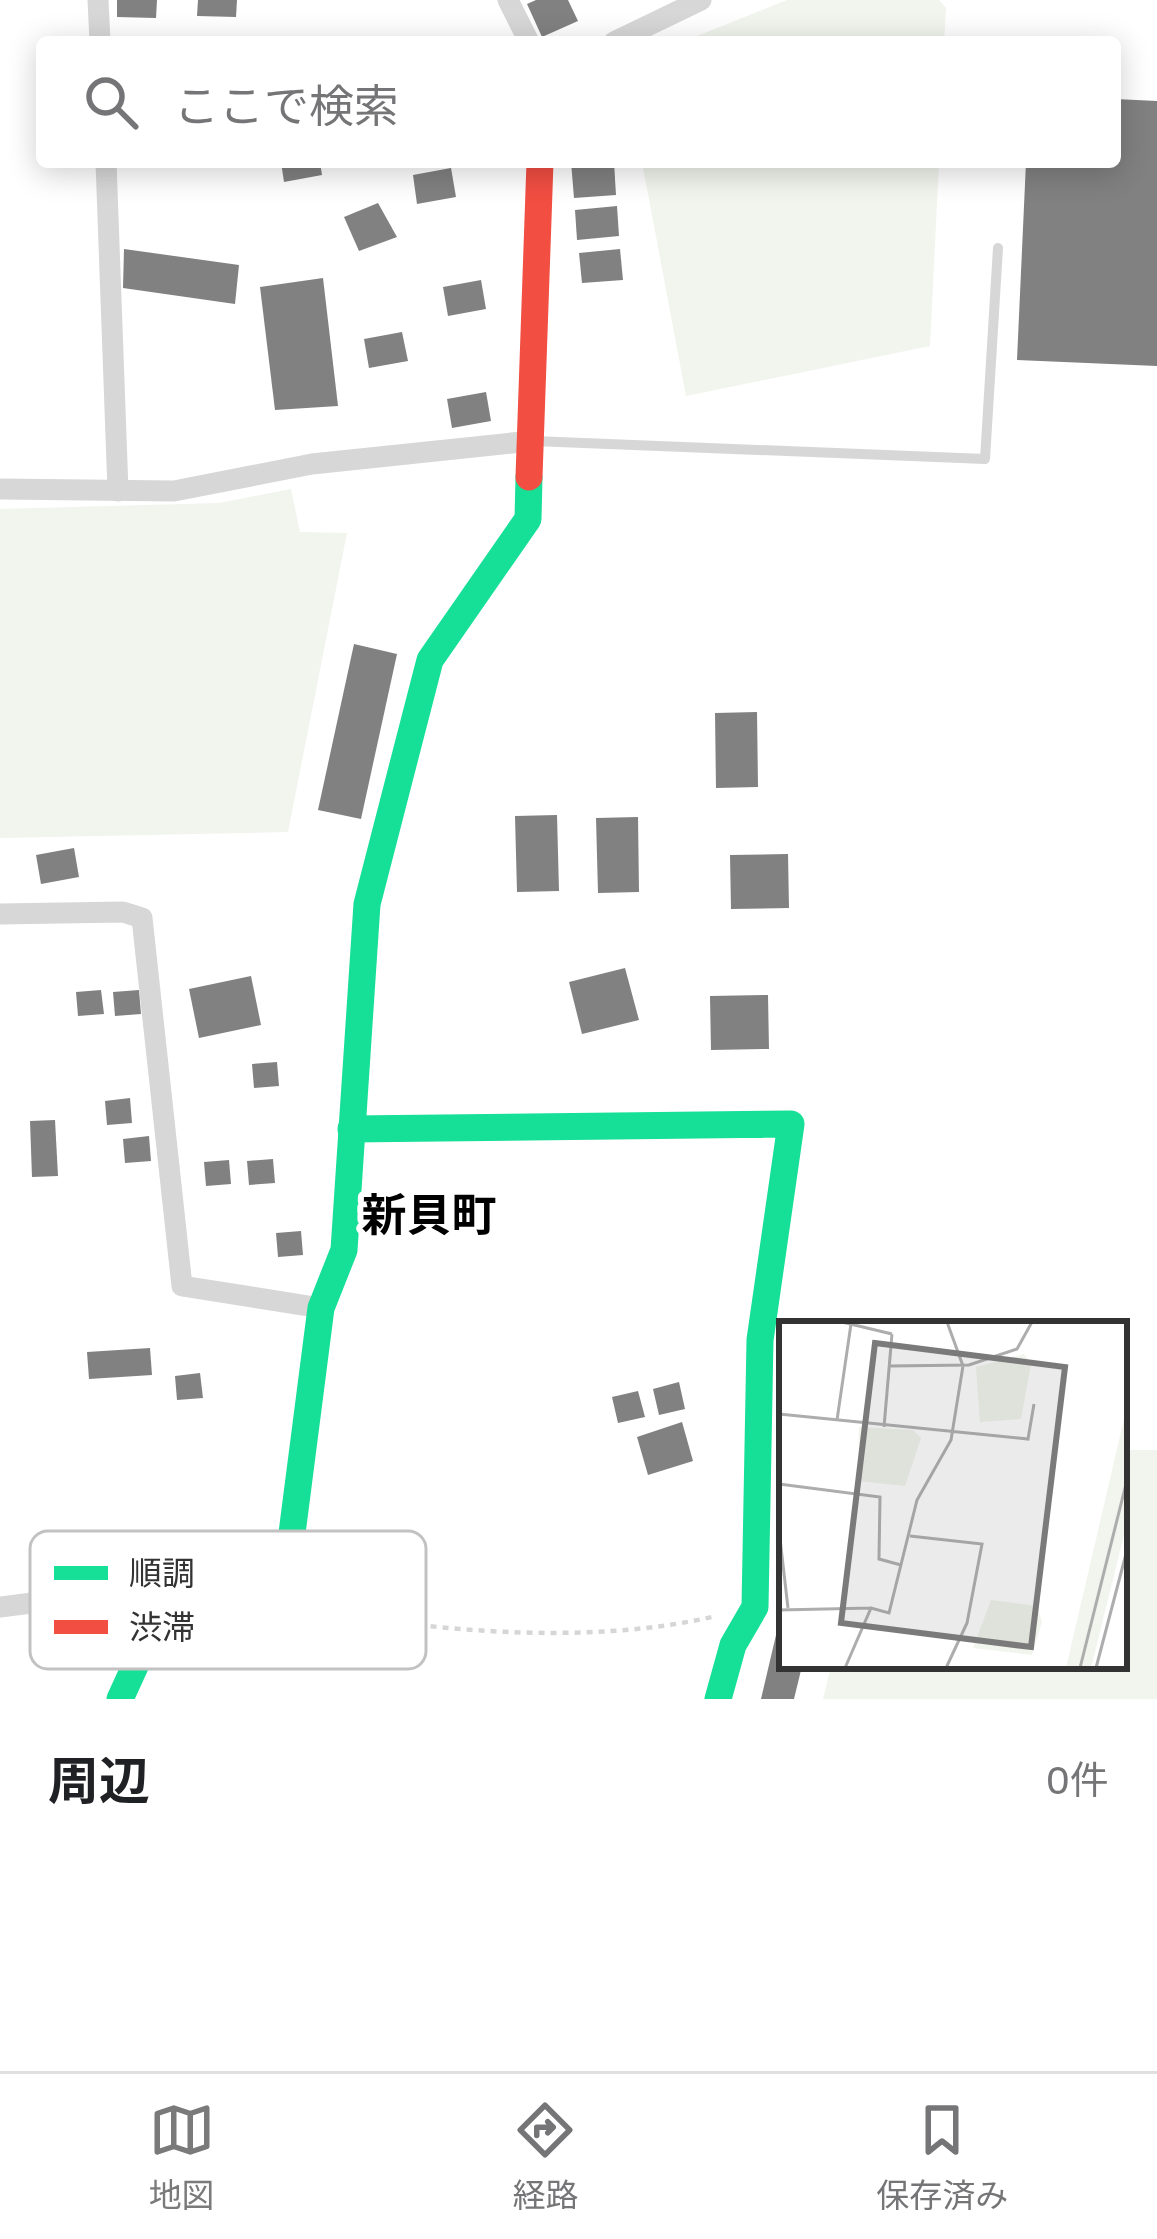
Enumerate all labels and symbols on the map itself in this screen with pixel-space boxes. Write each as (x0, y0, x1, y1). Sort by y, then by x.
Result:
district label: 新貝町 (361, 1187, 497, 1241)
inset map (779, 1321, 1127, 1669)
legend (30, 1531, 426, 1669)
text: 順調 (129, 1553, 195, 1592)
text: 渋滞 (129, 1607, 195, 1646)

